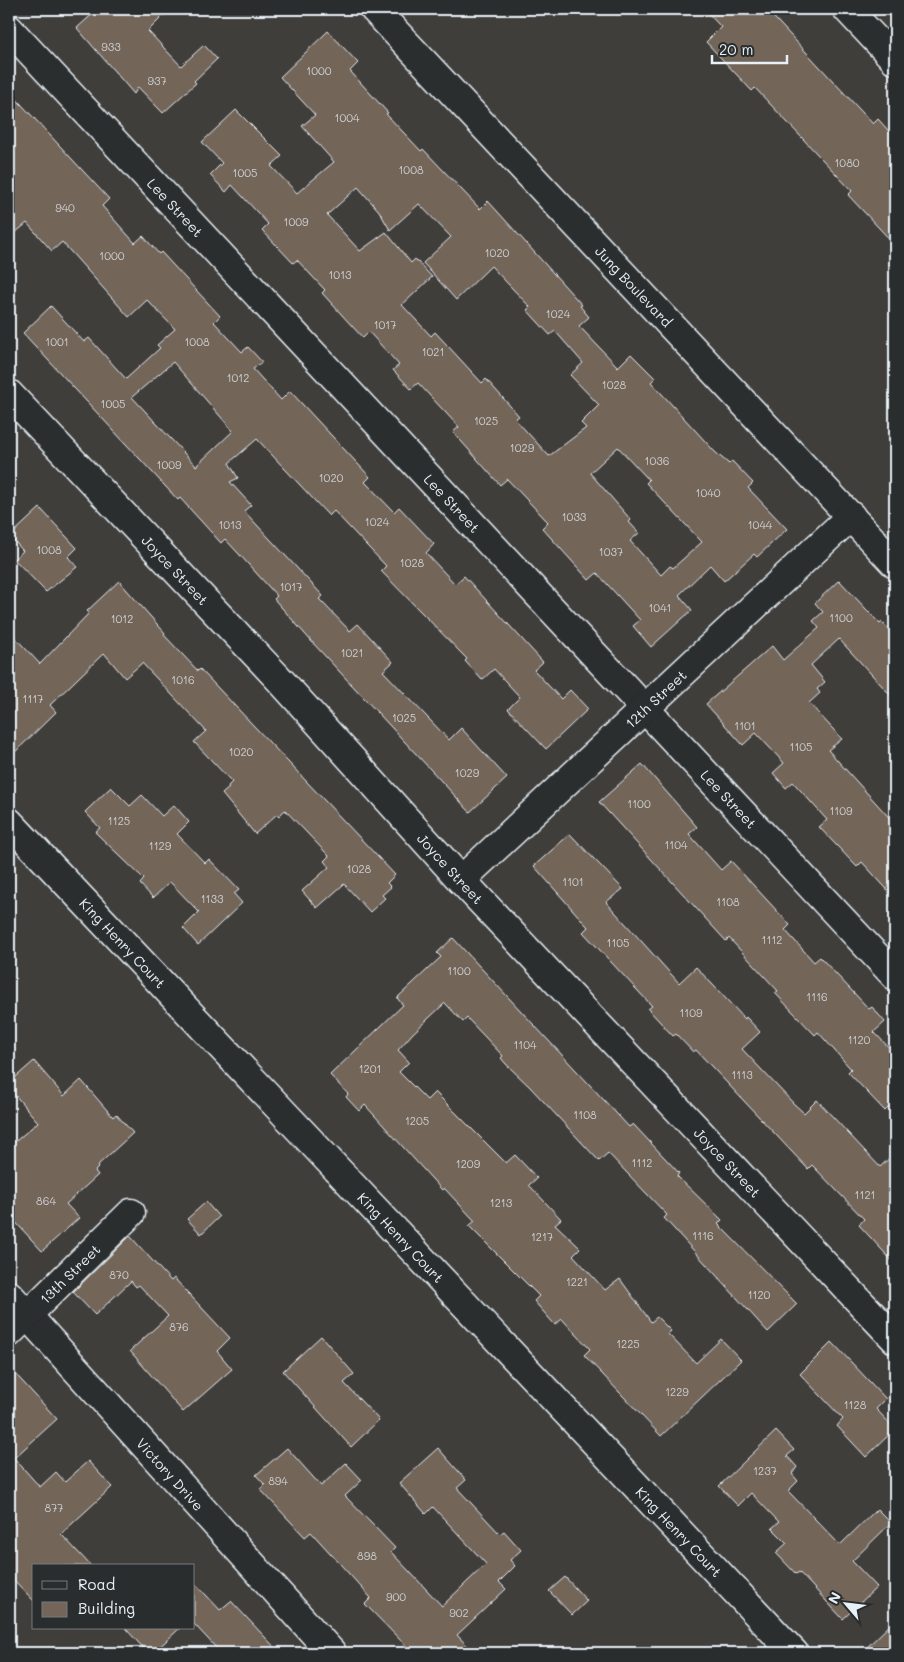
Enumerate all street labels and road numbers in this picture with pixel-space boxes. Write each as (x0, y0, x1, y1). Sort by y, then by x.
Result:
street label: Lee Street (144, 174, 208, 241)
street label: Jung Boulevard (591, 241, 677, 331)
street label: Lee Street (420, 469, 485, 536)
street label: Joyce Street (138, 531, 213, 609)
street label: 12th Street (621, 665, 690, 732)
street label: Lee Street (697, 765, 761, 832)
street label: Joyce Street (413, 829, 488, 908)
street label: King Henry Court (76, 893, 170, 992)
street label: Joyce Street (690, 1123, 765, 1201)
street label: King Henry Court (354, 1188, 448, 1286)
street label: 13th Street (35, 1239, 104, 1307)
street label: Victory Drive (133, 1433, 208, 1514)
street label: King Henry Court (632, 1482, 727, 1581)

